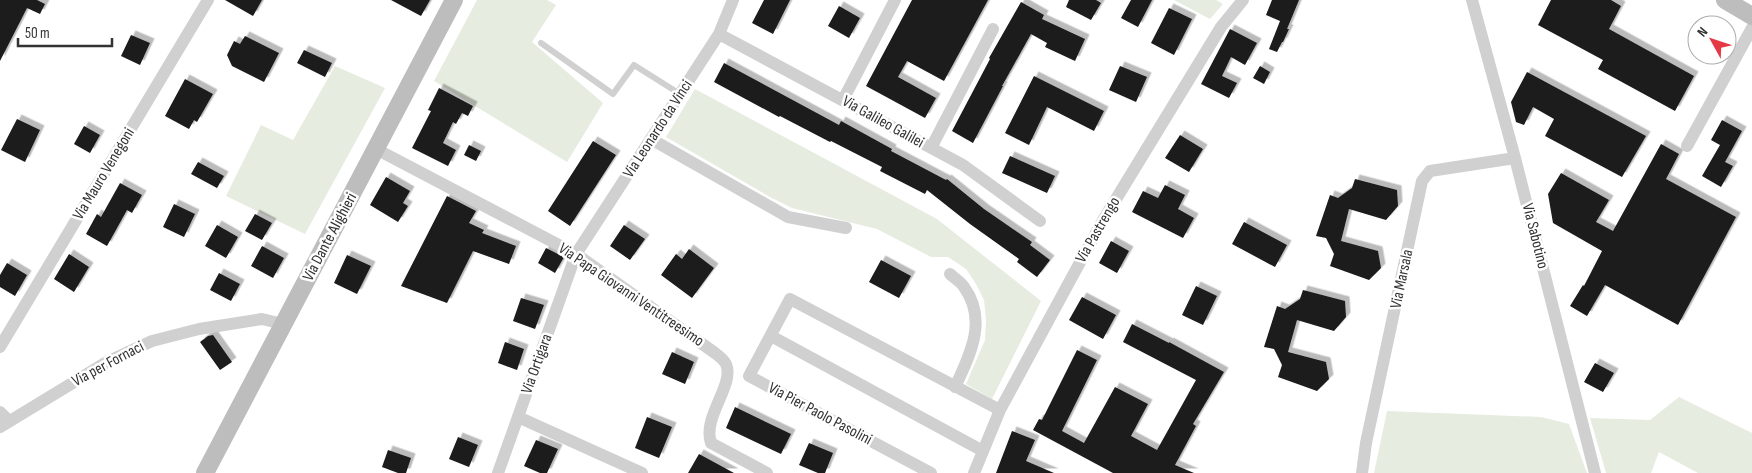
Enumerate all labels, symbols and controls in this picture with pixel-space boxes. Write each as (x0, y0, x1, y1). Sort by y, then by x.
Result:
scale bar (18, 15, 111, 47)
north arrow (1687, 15, 1737, 65)
text: 50 m (25, 24, 50, 43)
text: N (1694, 24, 1711, 40)
street label: Via Leonardo da Vinci (619, 77, 697, 181)
street label: Via Galileo Galilei (839, 92, 927, 152)
street label: Via Mauro Venegoni (69, 125, 139, 223)
street label: Via Dante Alighieri (299, 190, 361, 284)
street label: Via Pastrengo (1072, 194, 1124, 266)
street label: Via Sabotino (1518, 201, 1552, 271)
street label: Via Papa Giovanni Ventitreesimo (555, 239, 707, 351)
street label: Via Marsala (1386, 248, 1418, 310)
street label: Via Ortigara (517, 332, 557, 396)
street label: Via per Fornaci (69, 337, 147, 391)
street label: Via Pier Paolo Pasolini (765, 379, 875, 449)

